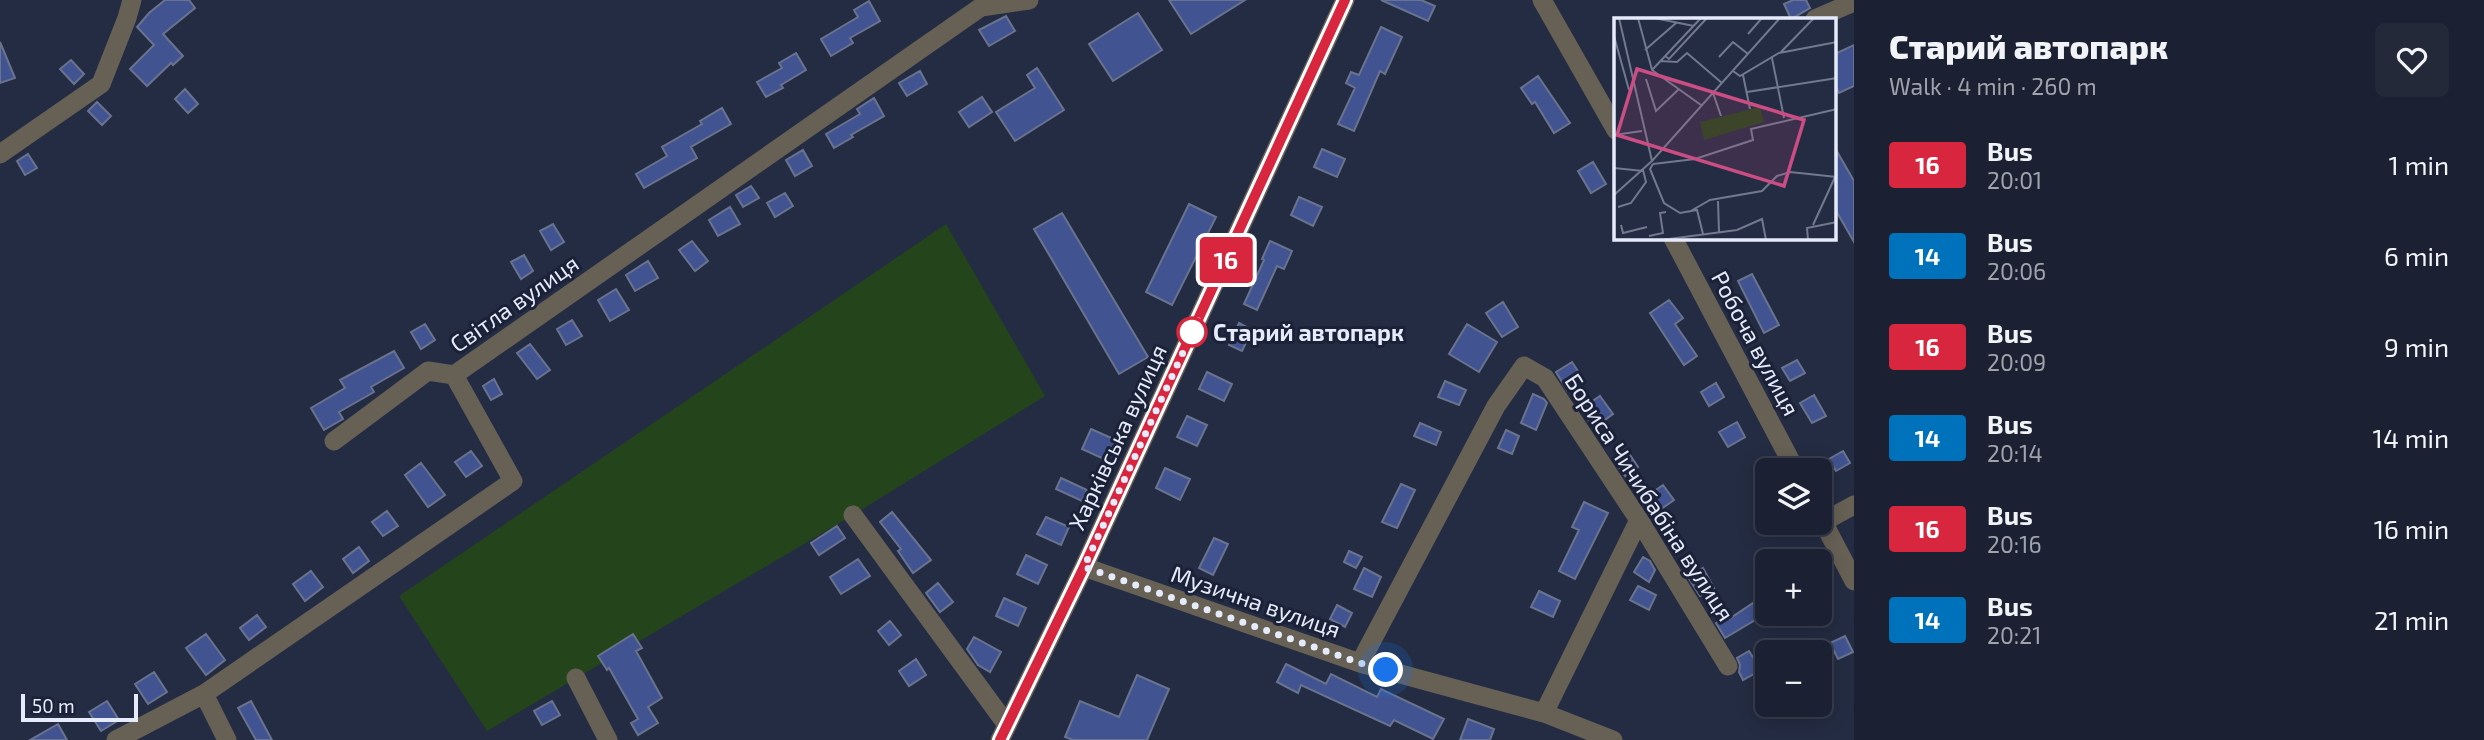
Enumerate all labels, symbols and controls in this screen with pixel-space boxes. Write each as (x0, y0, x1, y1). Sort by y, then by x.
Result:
inset map (1614, 18, 1836, 240)
button: heart (2375, 23, 2449, 97)
text: Старий автопарк (1889, 26, 2168, 66)
text: Walk · 4 min · 260 m (1889, 72, 2097, 100)
text: Bus (1987, 135, 2033, 166)
text: 1 min (2389, 149, 2449, 180)
text: 16 (1915, 150, 1940, 179)
text: 20:01 (1987, 166, 2042, 194)
text: Bus (1987, 226, 2033, 257)
line badge: 16 (1194, 237, 1258, 283)
text: 6 min (2384, 240, 2449, 271)
text: 14 (1915, 241, 1940, 270)
text: 16 (1214, 245, 1238, 274)
street label: Світла вулиця (444, 248, 584, 358)
text: 20:06 (1987, 257, 2046, 285)
street label: Робоча вулиця (1705, 266, 1806, 421)
marker: Старий автопарк (1177, 317, 1207, 347)
text: Bus (1987, 317, 2033, 348)
place label: Старий автопарк (1213, 318, 1404, 346)
text: 9 min (2384, 331, 2449, 362)
text: 16 (1915, 332, 1940, 361)
street label: Харківська вулиця (1062, 340, 1173, 534)
text: 20:09 (1987, 348, 2046, 376)
street label: Бориса Чичибабіна вулиця (1559, 368, 1741, 626)
text: Bus (1987, 408, 2033, 439)
text: 14 min (2373, 422, 2449, 453)
text: 14 (1915, 423, 1940, 452)
text: 20:14 (1987, 439, 2043, 467)
map controls (1755, 458, 1832, 717)
button: layers (1755, 458, 1832, 535)
text: Bus (1987, 499, 2033, 530)
text: 16 min (2374, 513, 2449, 544)
text: 16 (1915, 514, 1940, 543)
text: 20:16 (1987, 530, 2042, 558)
button: + (1755, 549, 1832, 626)
street label: Музична вулиця (1167, 559, 1344, 644)
text: Bus (1987, 590, 2033, 621)
text: 21 min (2374, 604, 2449, 635)
text: 14 (1915, 605, 1940, 634)
text: 20:21 (1987, 621, 2041, 649)
button: − (1755, 640, 1832, 717)
your location (1368, 652, 1403, 687)
scale bar (21, 691, 138, 723)
text: 50 m (32, 694, 75, 717)

